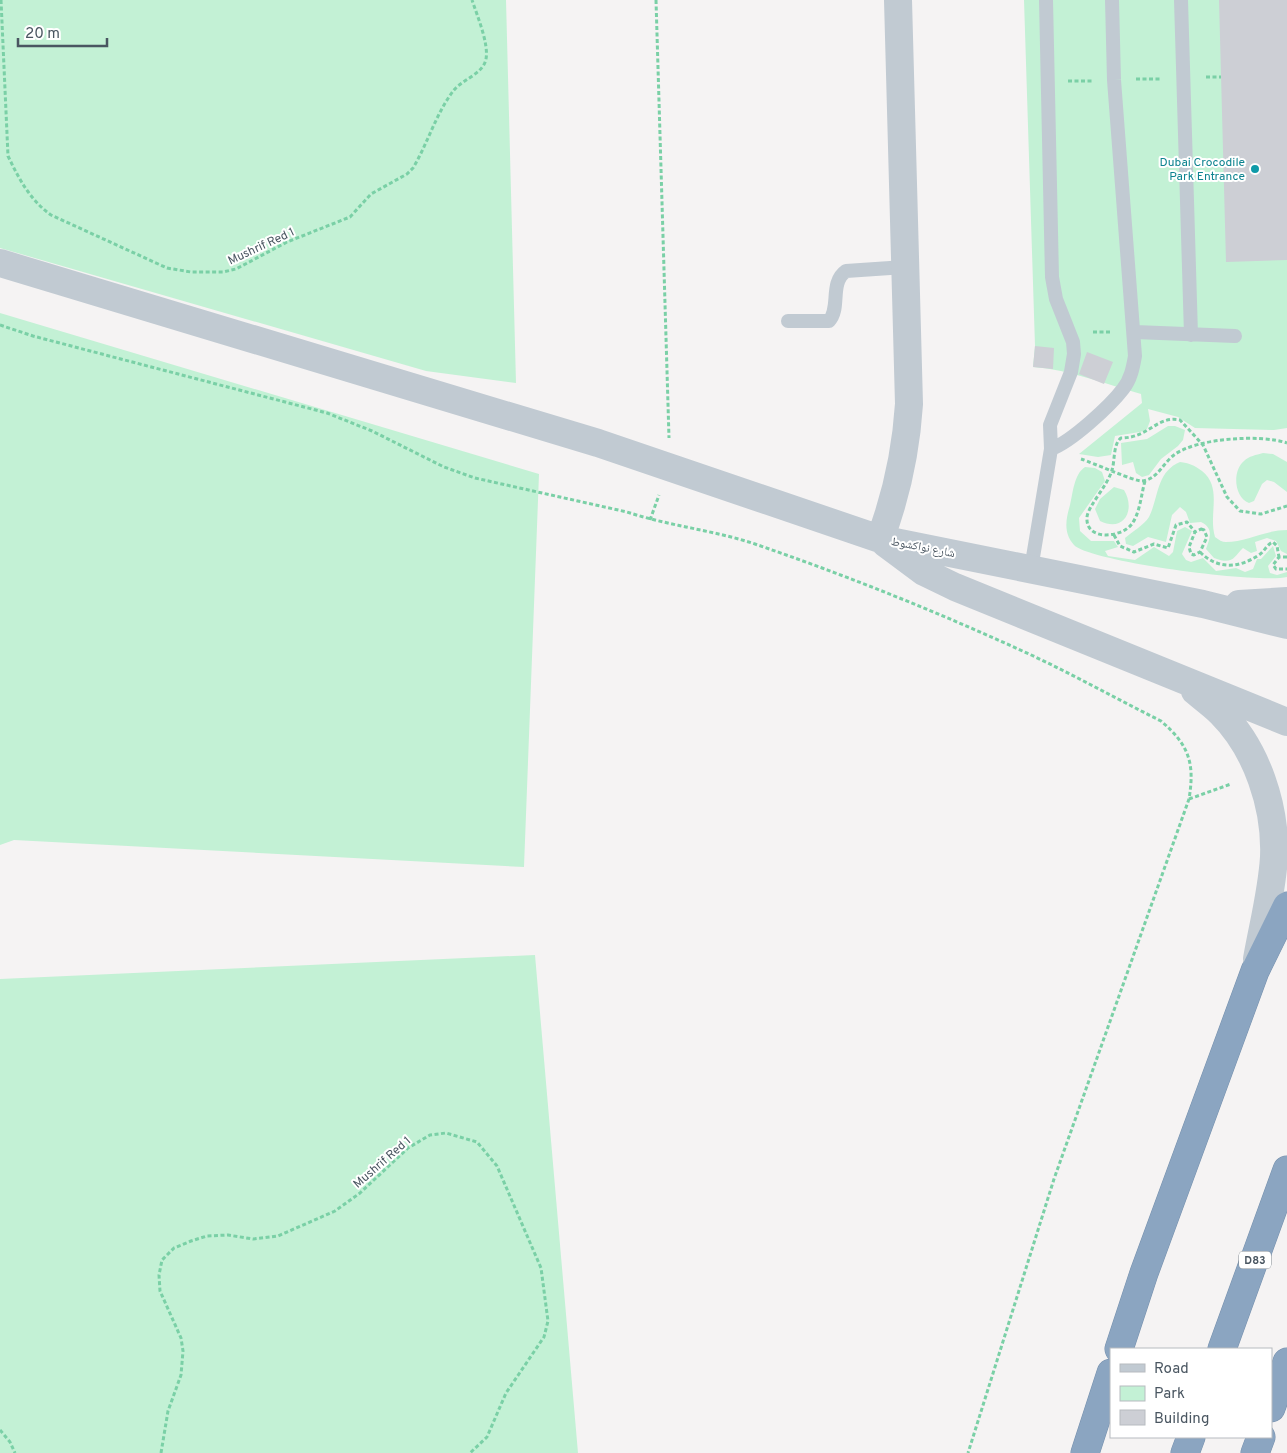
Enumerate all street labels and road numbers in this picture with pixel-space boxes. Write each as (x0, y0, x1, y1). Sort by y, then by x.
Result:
street label: Mushrif Red 1 (225, 224, 297, 269)
street label: شارع نواكشوط (889, 534, 956, 562)
street label: Mushrif Red 1 (350, 1133, 415, 1192)
road number: D83 (1239, 1252, 1271, 1268)

